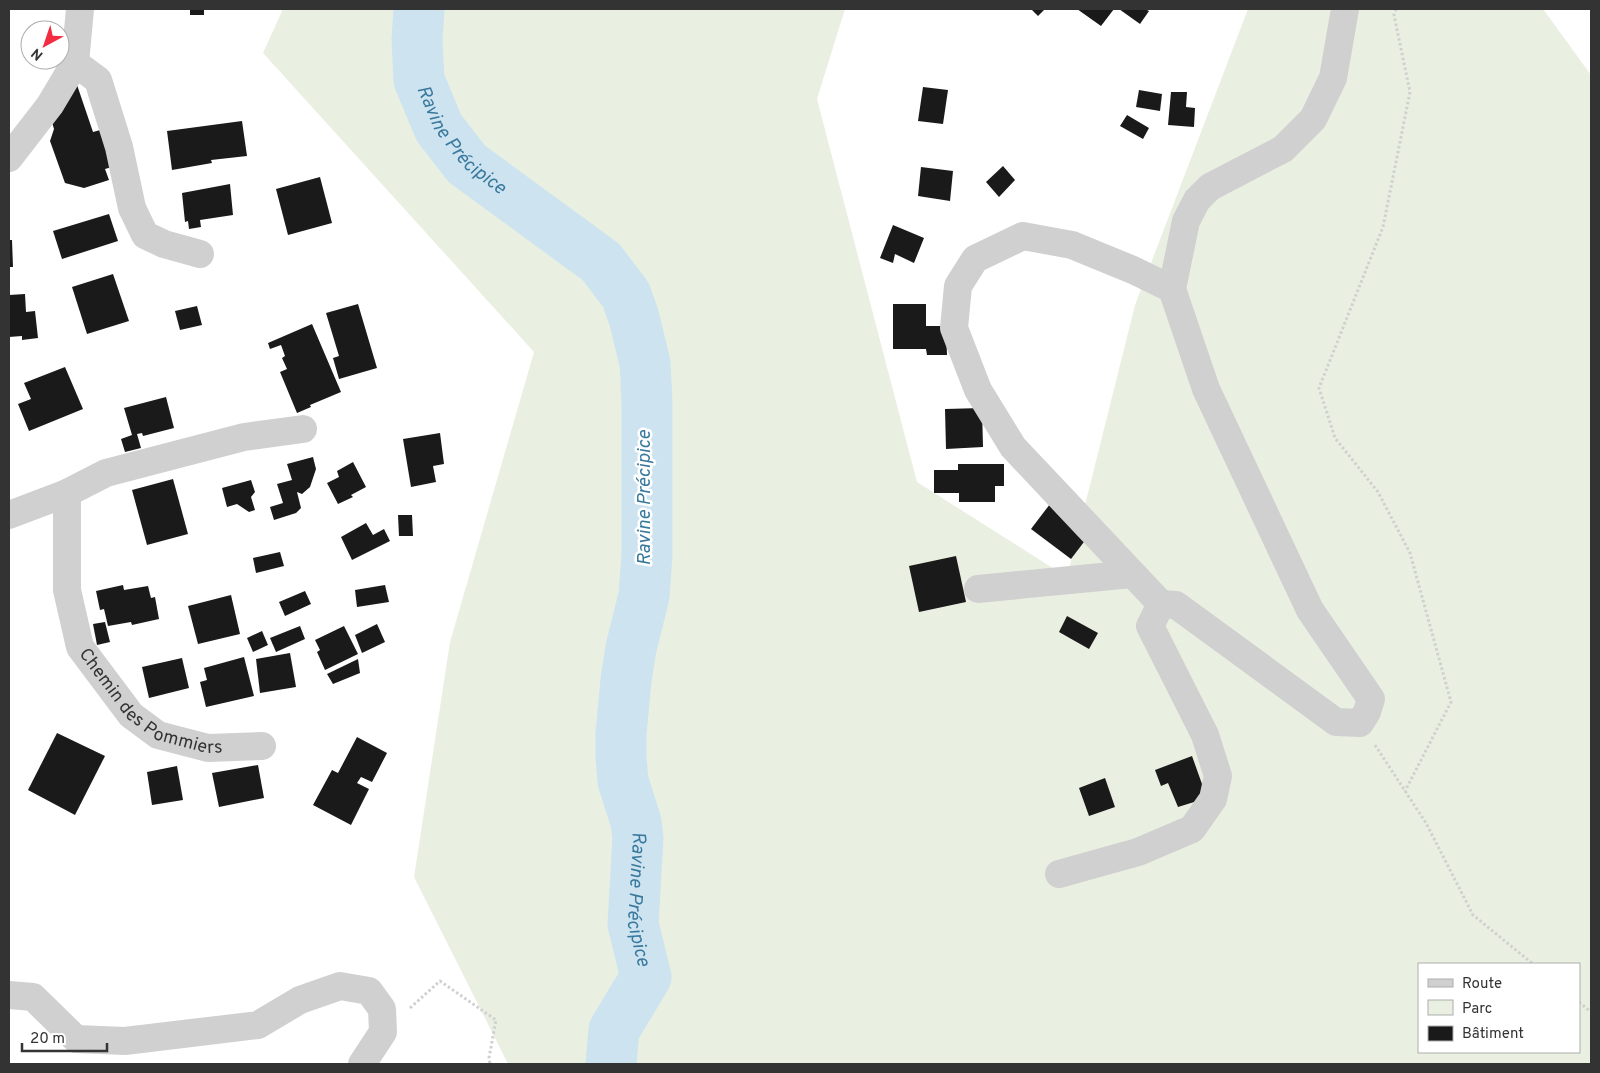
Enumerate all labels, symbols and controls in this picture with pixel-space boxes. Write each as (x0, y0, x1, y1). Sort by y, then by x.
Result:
north arrow (20, 20, 70, 70)
text: N (28, 44, 47, 64)
water label: Ravine Précipice (411, 82, 511, 200)
water label: Ravine Précipice (633, 430, 657, 566)
street label: Chemin des Pommiers (73, 644, 223, 760)
water label: Ravine Précipice (620, 830, 655, 969)
legend (1418, 963, 1580, 1053)
text: Route (1462, 975, 1502, 994)
text: Parc (1462, 1000, 1492, 1019)
scale bar (22, 1020, 108, 1052)
text: Bâtiment (1462, 1025, 1524, 1044)
text: 20 m (30, 1030, 65, 1049)

